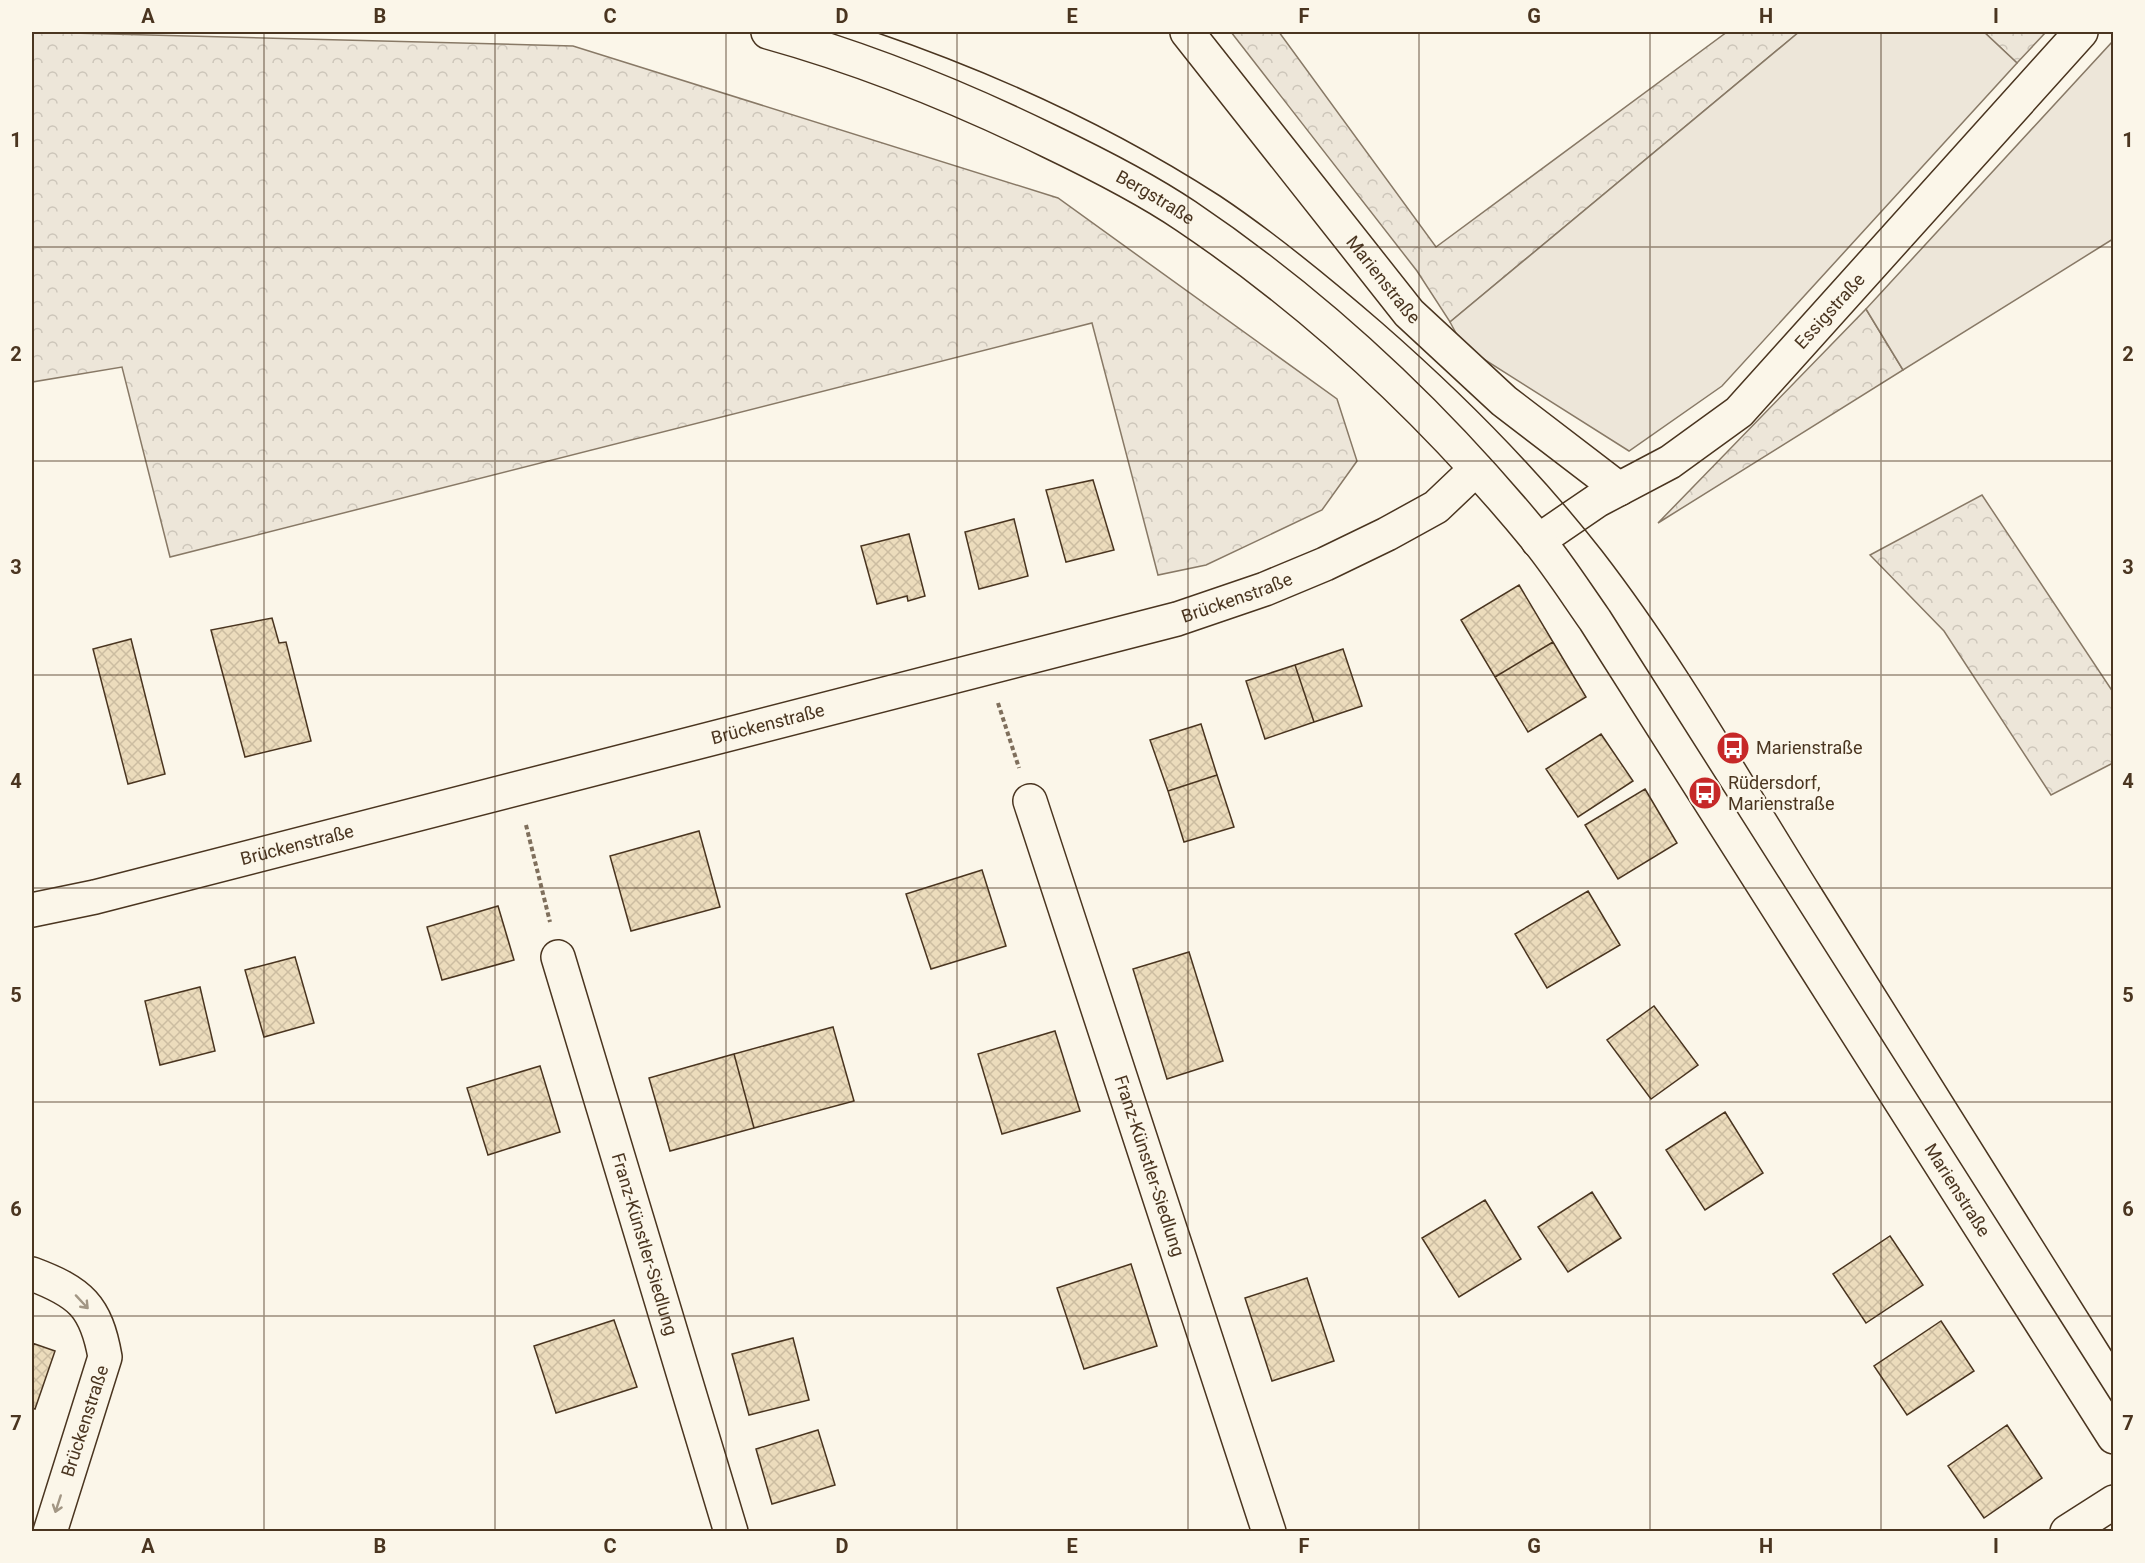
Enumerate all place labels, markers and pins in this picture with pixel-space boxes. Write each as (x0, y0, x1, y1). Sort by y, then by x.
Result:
bus stop icon: Marienstraße (1715, 730, 1751, 766)
place label: Marienstraße (1756, 737, 1862, 758)
place label: Rüdersdorf, Marienstraße (1728, 772, 1834, 814)
bus stop icon: Rüdersdorf, Marienstraße (1687, 775, 1723, 811)

